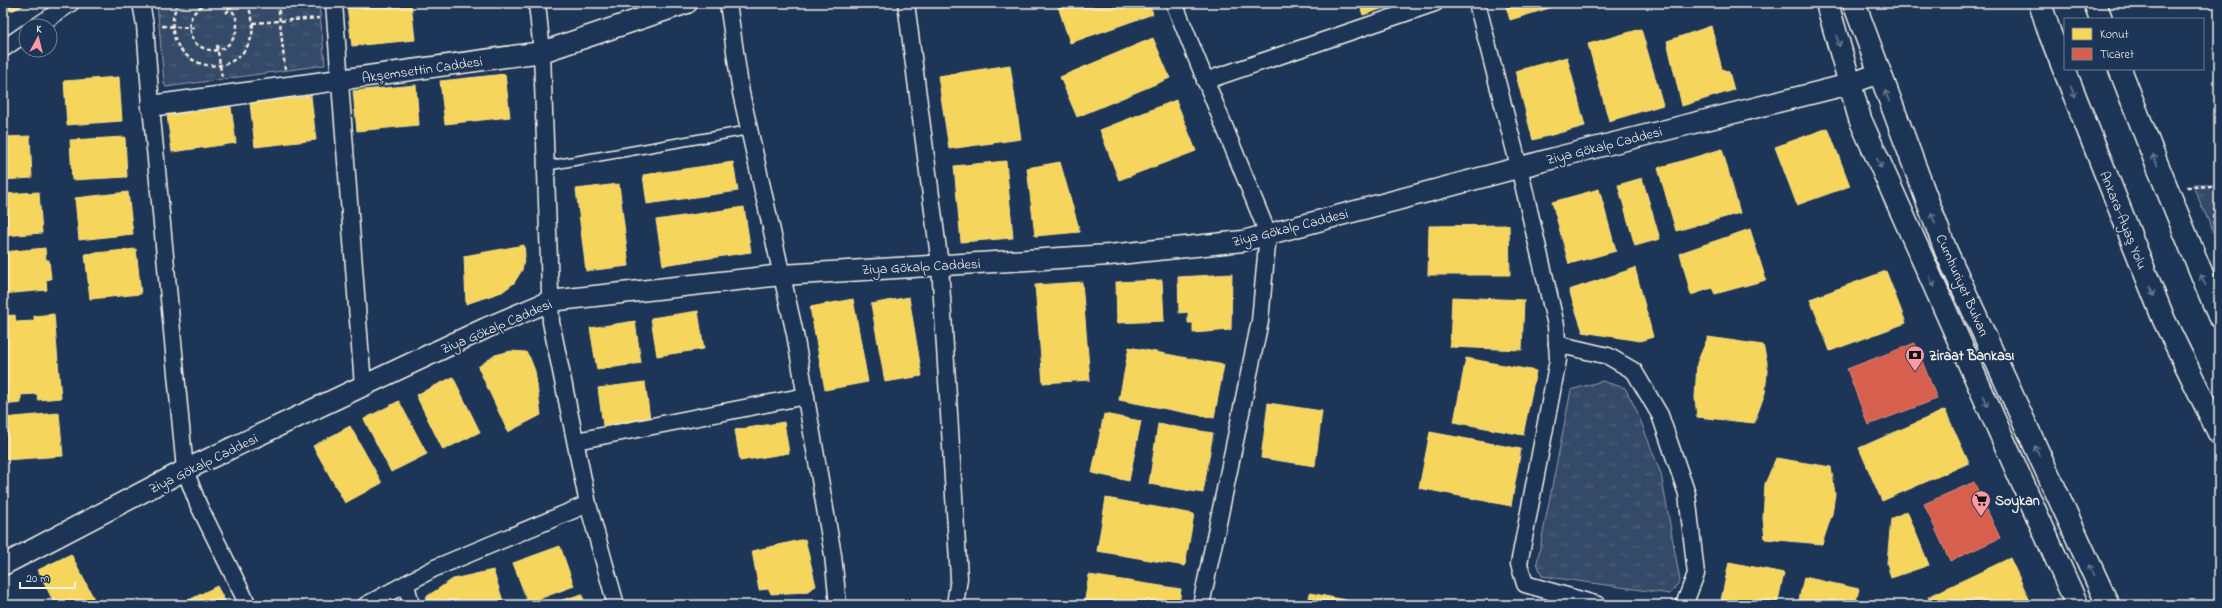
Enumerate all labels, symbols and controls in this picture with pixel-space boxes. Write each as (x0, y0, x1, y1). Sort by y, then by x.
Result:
north arrow (18, 18, 58, 58)
legend (2064, 18, 2204, 70)
text: K (35, 21, 43, 37)
text: Konut (2100, 26, 2129, 44)
one-way arrow (1835, 34, 1842, 47)
text: Ticaret (2100, 46, 2134, 64)
street label: Akşemsettin Caddesi (361, 52, 484, 89)
one-way arrow (2070, 85, 2078, 97)
one-way arrow (1883, 90, 1891, 102)
street label: Ziya Gökalp Caddesi (1544, 122, 1665, 172)
one-way arrow (2150, 154, 2158, 166)
one-way arrow (1876, 157, 1883, 169)
street label: Ankara-Ayaş Yolu (2092, 168, 2152, 273)
street label: Ziya Gökalp Caddesi (1230, 204, 1351, 254)
one-way arrow (1929, 212, 1937, 224)
street label: Cumhuriyet Bulvarı (1929, 231, 1994, 340)
street label: Ziya Gökalp Caddesi (861, 254, 981, 282)
one-way arrow (2199, 275, 2207, 287)
one-way arrow (1929, 276, 1937, 288)
one-way arrow (2149, 284, 2157, 296)
street label: Ziya Gökalp Caddesi (438, 294, 556, 361)
bank icon: Ziraat Bankası (1904, 344, 1926, 372)
place label: Ziraat Bankası (1929, 346, 2015, 367)
one-way arrow (1982, 394, 1990, 406)
street label: Ziya Gökalp Caddesi (146, 429, 262, 501)
one-way arrow (2033, 446, 2040, 458)
supermarket icon: Soykan (1970, 489, 1992, 517)
place label: Soykan (1995, 491, 2040, 514)
scale bar (20, 564, 75, 590)
one-way arrow (2087, 564, 2094, 576)
text: 20 m (26, 570, 49, 588)

